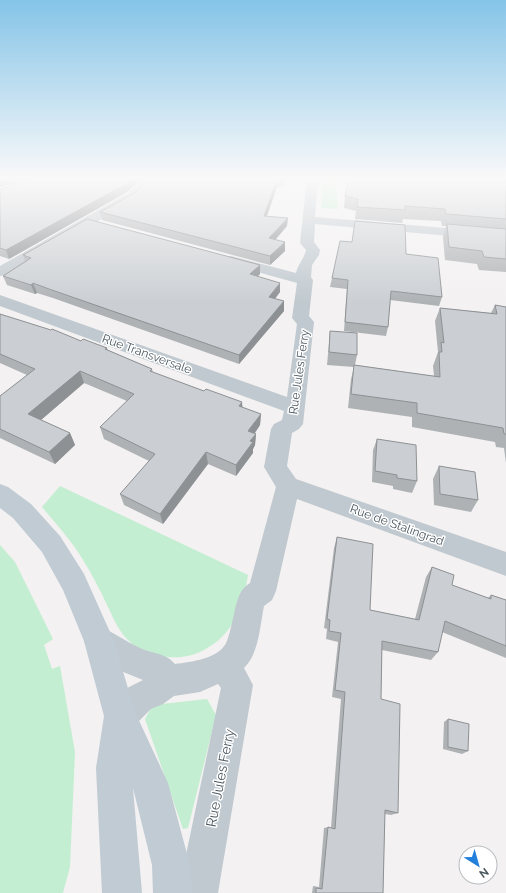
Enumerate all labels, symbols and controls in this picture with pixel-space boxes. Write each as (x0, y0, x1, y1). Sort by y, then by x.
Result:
street label: Rue Jules Ferry (286, 328, 312, 415)
street label: Rue Transversale (100, 331, 194, 377)
street label: Rue de Stalingrad (348, 502, 446, 548)
street label: Rue Jules Ferry (203, 727, 237, 828)
north arrow (458, 845, 498, 885)
text: N (476, 865, 491, 880)

